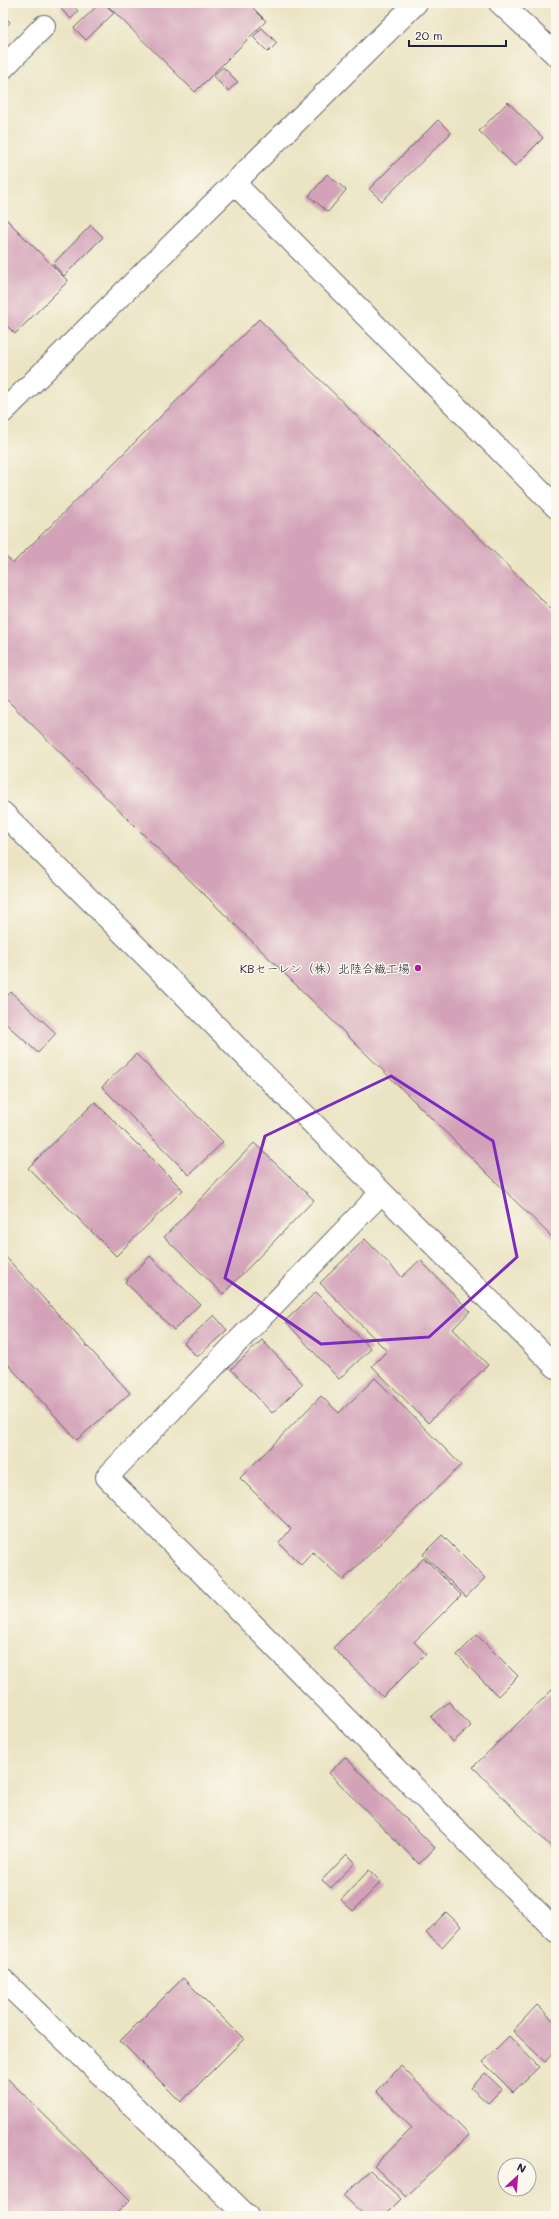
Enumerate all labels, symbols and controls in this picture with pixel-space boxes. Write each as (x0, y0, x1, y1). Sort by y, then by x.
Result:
scale bar (409, 22, 506, 48)
text: 20 m (415, 27, 443, 43)
place label: KBセーレン（株）北陸合繊工場 (240, 960, 410, 976)
marker: KBセーレン（株）北陸合繊工場 (413, 963, 423, 973)
north arrow (497, 2157, 537, 2197)
text: N (515, 2159, 529, 2176)

